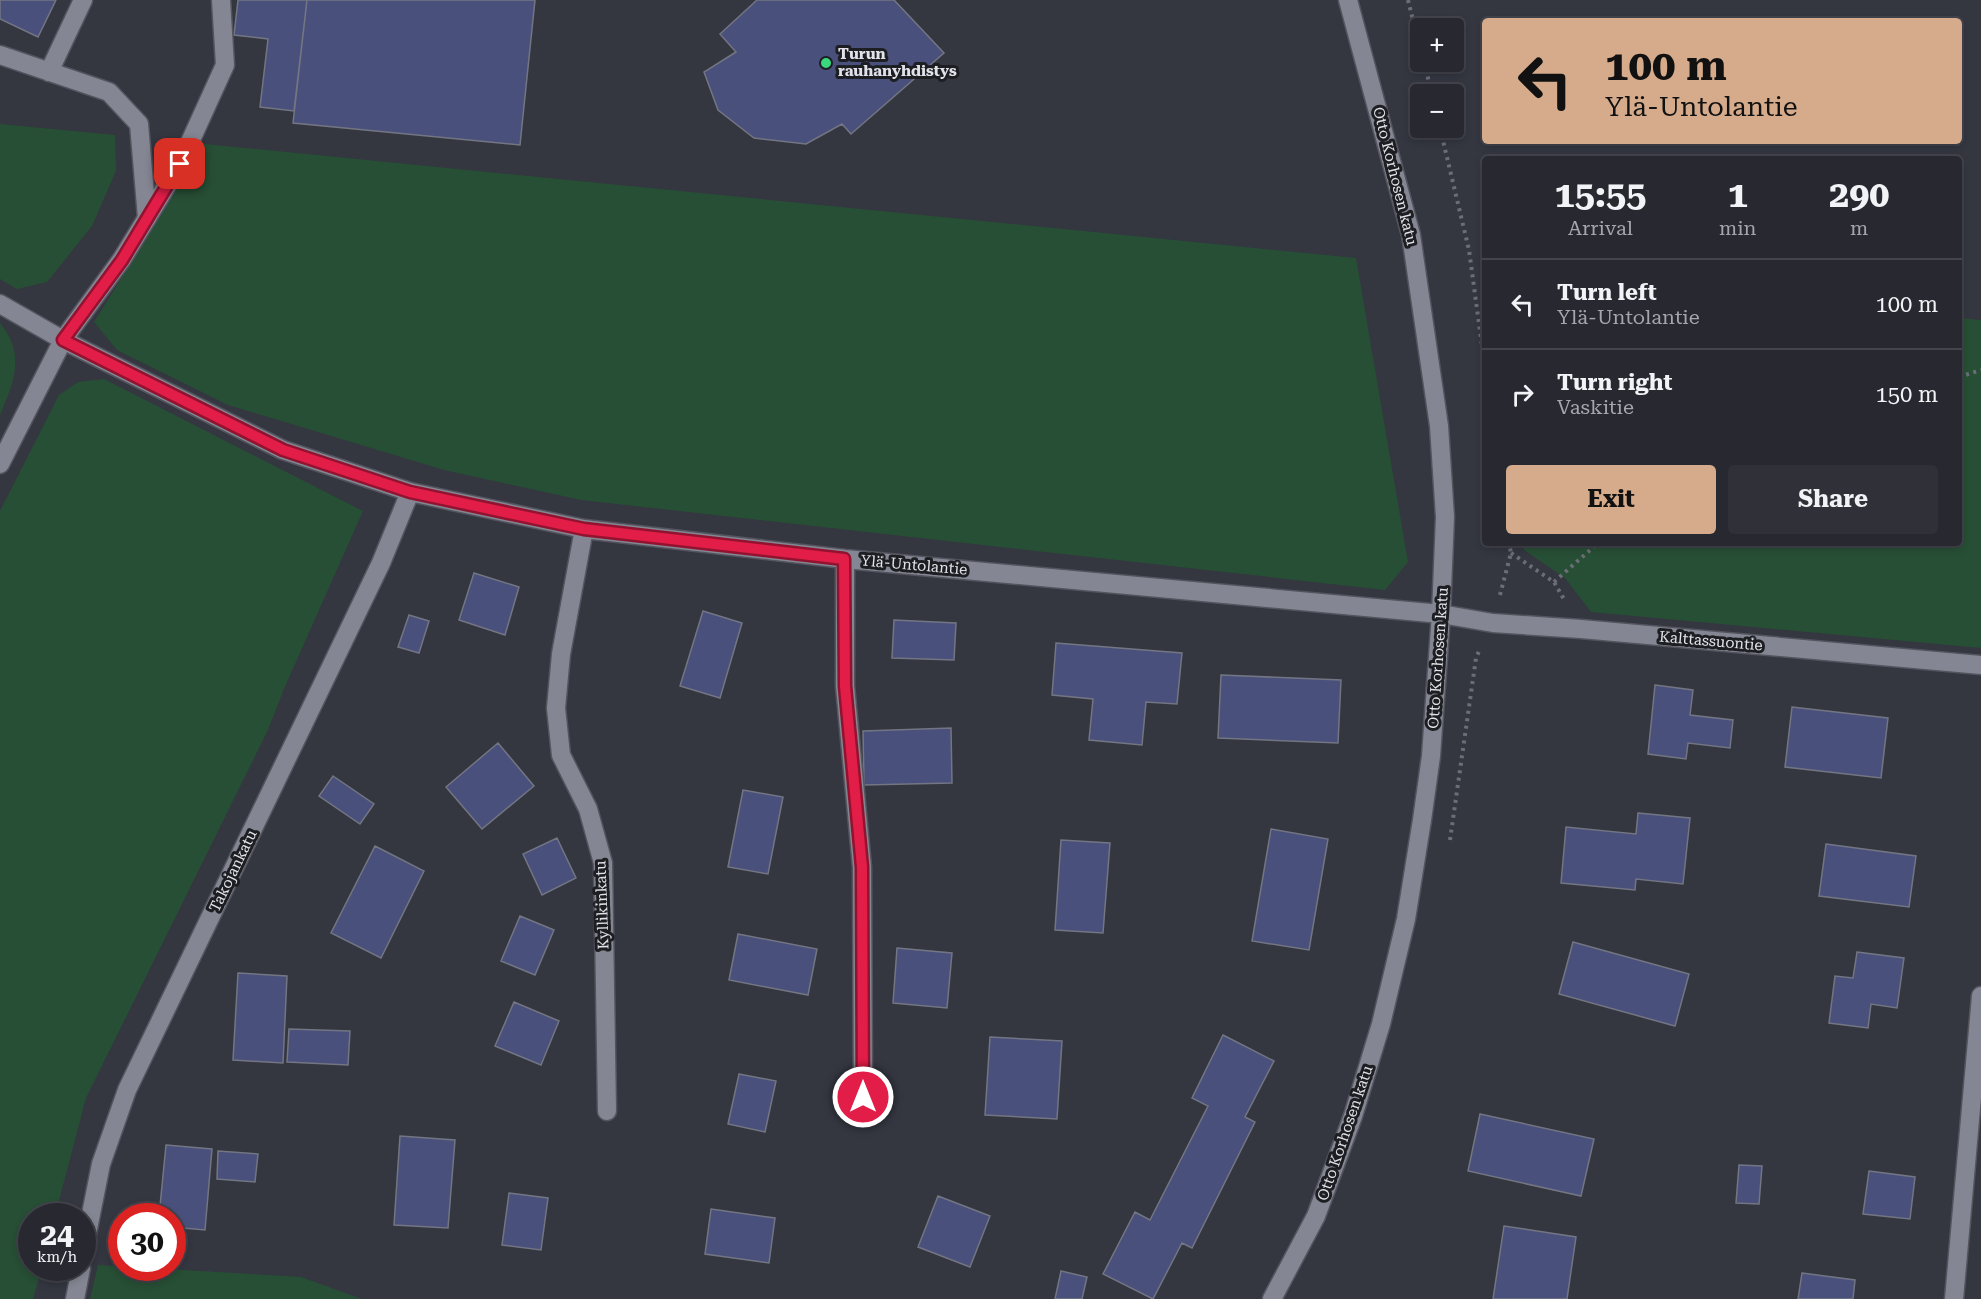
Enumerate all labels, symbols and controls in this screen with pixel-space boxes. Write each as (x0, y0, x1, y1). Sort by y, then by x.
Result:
map controls (1410, 18, 1464, 138)
button: + (1410, 18, 1464, 72)
text: 100 m (1605, 41, 1727, 90)
icon: left (1506, 42, 1584, 120)
place label: Turun rauhanyhdistys (838, 45, 957, 80)
marker: Turun rauhanyhdistys (819, 56, 833, 70)
button: − (1410, 84, 1464, 138)
text: Ylä-Untolantie (1605, 91, 1798, 123)
street label: Otto Korhosen katu (1369, 105, 1421, 248)
pin (154, 138, 205, 189)
icon: arrive (163, 147, 196, 180)
text: 15:55 (1555, 174, 1646, 216)
text: 1 (1728, 174, 1748, 216)
text: 290 (1829, 174, 1889, 216)
text: Arrival (1568, 216, 1633, 240)
text: min (1719, 216, 1756, 240)
text: m (1850, 216, 1868, 240)
text: Turn left (1557, 280, 1657, 305)
icon: left (1506, 288, 1539, 321)
text: 100 m (1875, 292, 1938, 317)
text: Ylä-Untolantie (1557, 305, 1700, 329)
text: Turn right (1557, 370, 1672, 395)
icon: right (1506, 378, 1539, 411)
text: 150 m (1875, 382, 1938, 407)
text: Vaskitie (1557, 395, 1634, 419)
button: Exit (1506, 465, 1716, 534)
button: Share (1728, 465, 1938, 534)
street label: Ylä-Untolantie (860, 551, 968, 579)
street label: Otto Korhosen katu (1424, 586, 1452, 729)
street label: Kalttassuontie (1658, 628, 1764, 654)
street label: Takojankatu (205, 826, 261, 915)
street label: Kyllikinkatu (591, 860, 613, 950)
street label: Otto Korhosen katu (1313, 1062, 1377, 1203)
position arrow (831, 1065, 895, 1129)
speed limit sign: 30 (108, 1203, 186, 1281)
text: 24 (40, 1217, 74, 1252)
text: km/h (37, 1248, 77, 1266)

